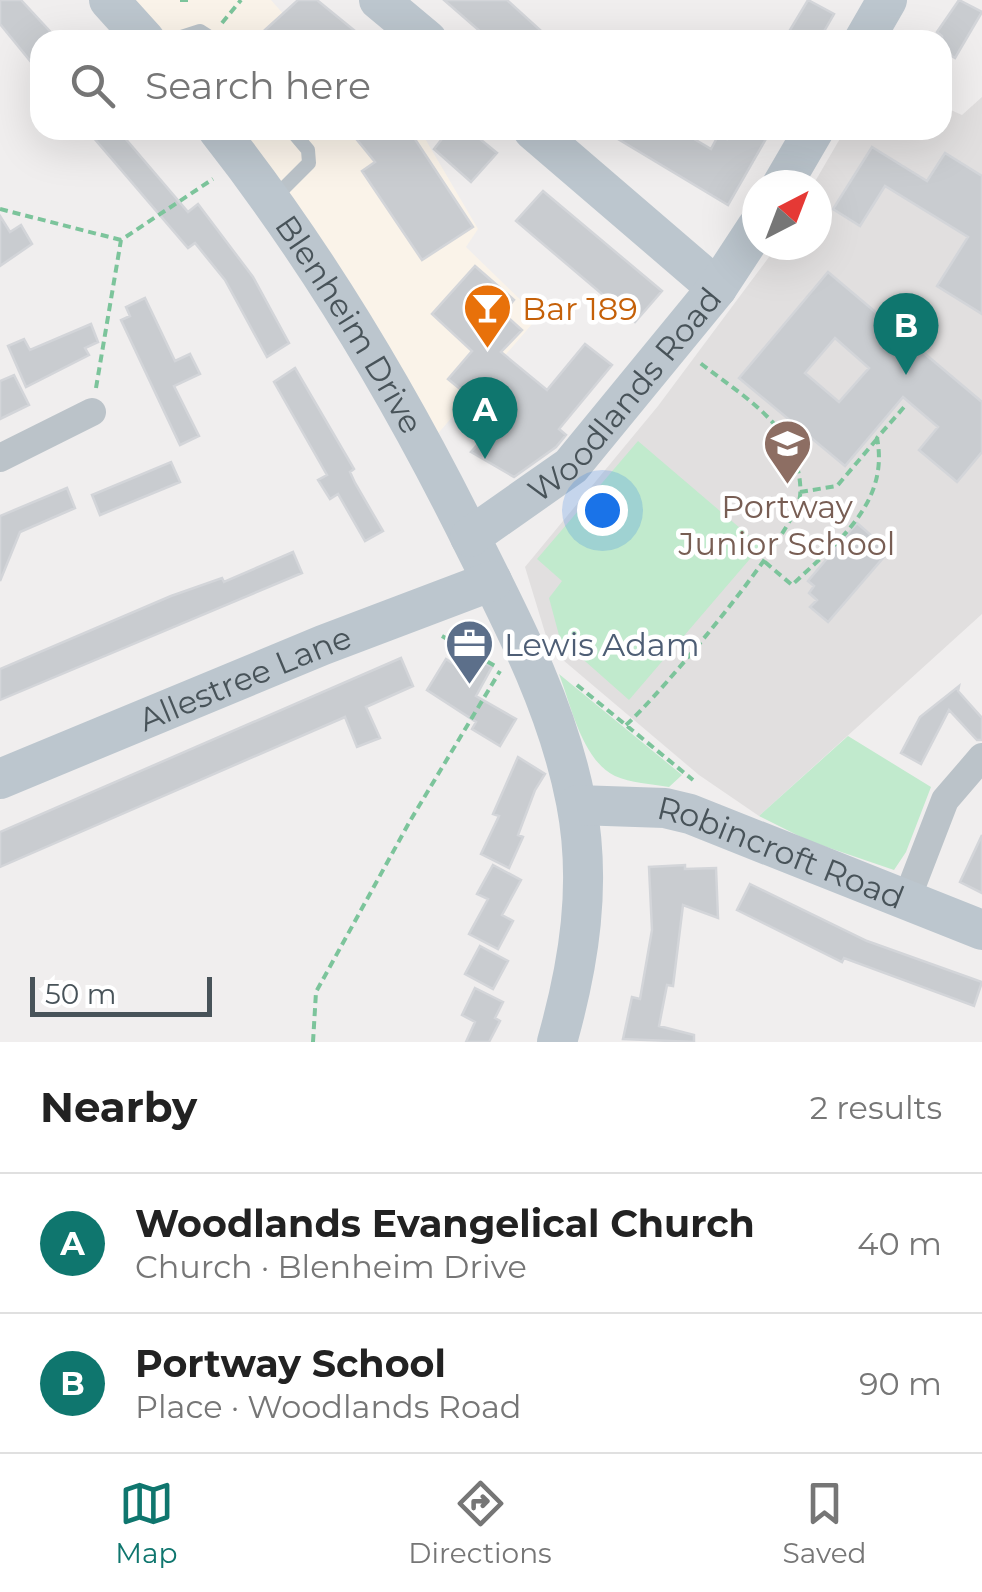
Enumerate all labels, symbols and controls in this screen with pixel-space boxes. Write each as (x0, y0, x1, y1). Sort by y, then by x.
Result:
search box (30, 30, 952, 140)
icon: search (65, 58, 120, 113)
text: Search here (145, 62, 371, 109)
north arrow (742, 170, 832, 260)
street label: Blenheim Drive (268, 207, 432, 440)
street label: Woodlands Road (520, 279, 729, 510)
bar icon: Bar 189 (461, 282, 513, 350)
place label: Bar 189 (522, 289, 638, 328)
pin: B (874, 292, 938, 375)
pin: A (452, 376, 518, 459)
school or university icon: Portway Junior School (761, 418, 813, 486)
your location (577, 485, 628, 536)
place label: Portway Junior School (678, 487, 895, 563)
street label: Allestree Lane (133, 617, 357, 739)
office icon: Lewis Adam (443, 618, 495, 686)
place label: Lewis Adam (504, 625, 700, 664)
street label: Robincroft Road (654, 787, 910, 917)
scale bar (30, 972, 212, 1016)
text: 50 m (45, 977, 116, 1011)
text: Nearby (40, 1081, 197, 1133)
text: 2 results (810, 1088, 942, 1127)
text: Woodlands Evangelical Church (135, 1200, 755, 1247)
text: A (60, 1224, 85, 1263)
text: 40 m (857, 1224, 942, 1263)
text: Church · Blenheim Drive (135, 1247, 527, 1286)
text: Portway School (135, 1340, 446, 1387)
text: B (60, 1364, 85, 1403)
text: 90 m (859, 1364, 942, 1403)
text: Place · Woodlands Road (135, 1387, 521, 1426)
tab: Map (115, 1476, 178, 1570)
tab: Directions (408, 1476, 552, 1570)
tab: Saved (782, 1476, 867, 1570)

